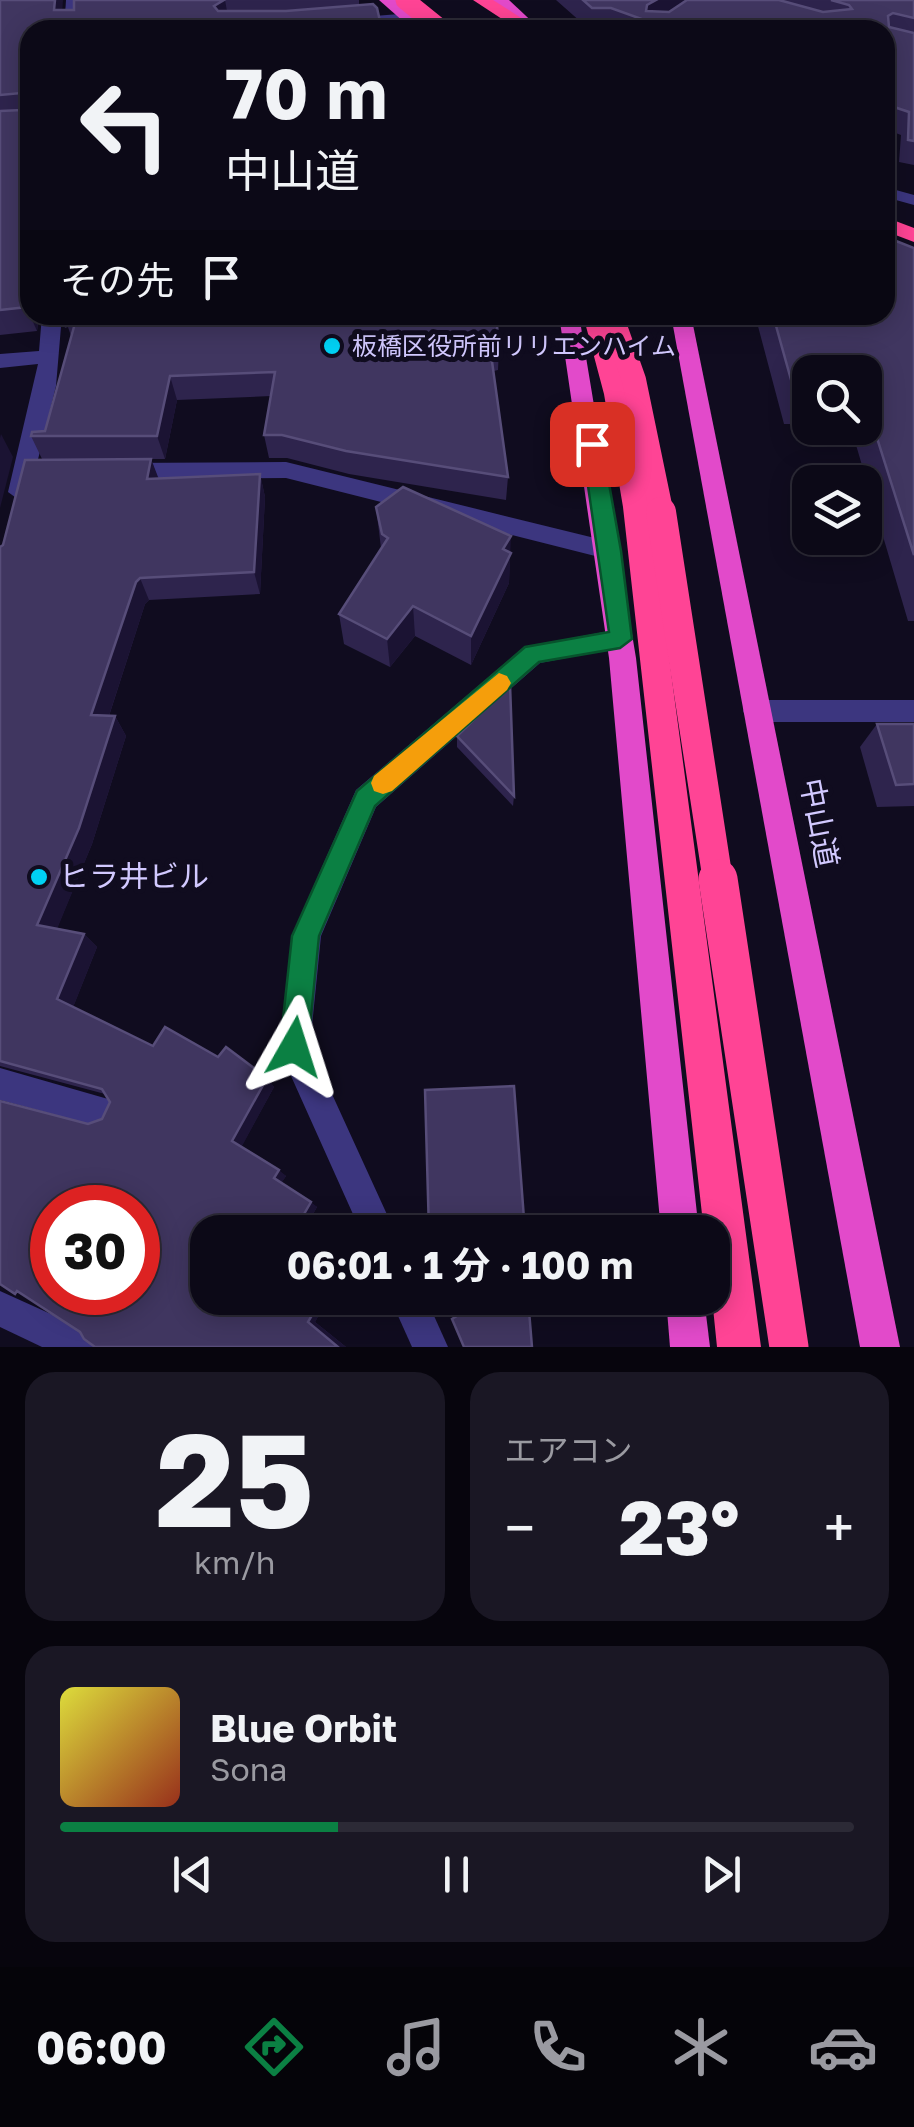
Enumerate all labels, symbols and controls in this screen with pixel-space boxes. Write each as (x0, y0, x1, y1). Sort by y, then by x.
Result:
text: 70 m (225, 50, 387, 134)
icon: left (60, 60, 190, 190)
text: 中山道 (225, 143, 360, 197)
icon: arrive (194, 250, 249, 305)
text: その先 (60, 257, 174, 302)
place label: 板橋区役所前リリエンハイム (352, 330, 676, 361)
marker: 板橋区役所前リリエンハイム (321, 335, 343, 357)
map controls (792, 355, 882, 555)
button: search (792, 355, 882, 445)
pin (550, 402, 635, 487)
icon: arrive (565, 417, 620, 472)
button: layers (792, 465, 882, 555)
street label: 中山道 (794, 775, 846, 870)
place label: ヒラ井ビル (59, 858, 209, 894)
marker: ヒラ井ビル (28, 866, 50, 888)
position arrow (242, 995, 346, 1099)
speed limit sign: 30 (30, 1185, 160, 1315)
text: 06:01 · 1 分 · 100 m (287, 1242, 633, 1287)
text: 25 (155, 1400, 314, 1556)
text: エアコン (505, 1431, 633, 1469)
text: 23° (619, 1481, 740, 1572)
text: − (505, 1494, 535, 1560)
text: + (824, 1494, 854, 1560)
text: km/h (194, 1543, 275, 1581)
text: Blue Orbit (210, 1705, 397, 1750)
text: Sona (210, 1750, 287, 1788)
icon: previous (165, 1847, 220, 1902)
icon: pause (429, 1847, 484, 1902)
icon: next (694, 1847, 749, 1902)
icon: directions (239, 2012, 309, 2082)
icon: music (381, 2012, 451, 2082)
icon: phone (523, 2012, 593, 2082)
icon: climate (666, 2012, 736, 2082)
icon: car (808, 2012, 878, 2082)
text: 06:00 (36, 2020, 167, 2074)

